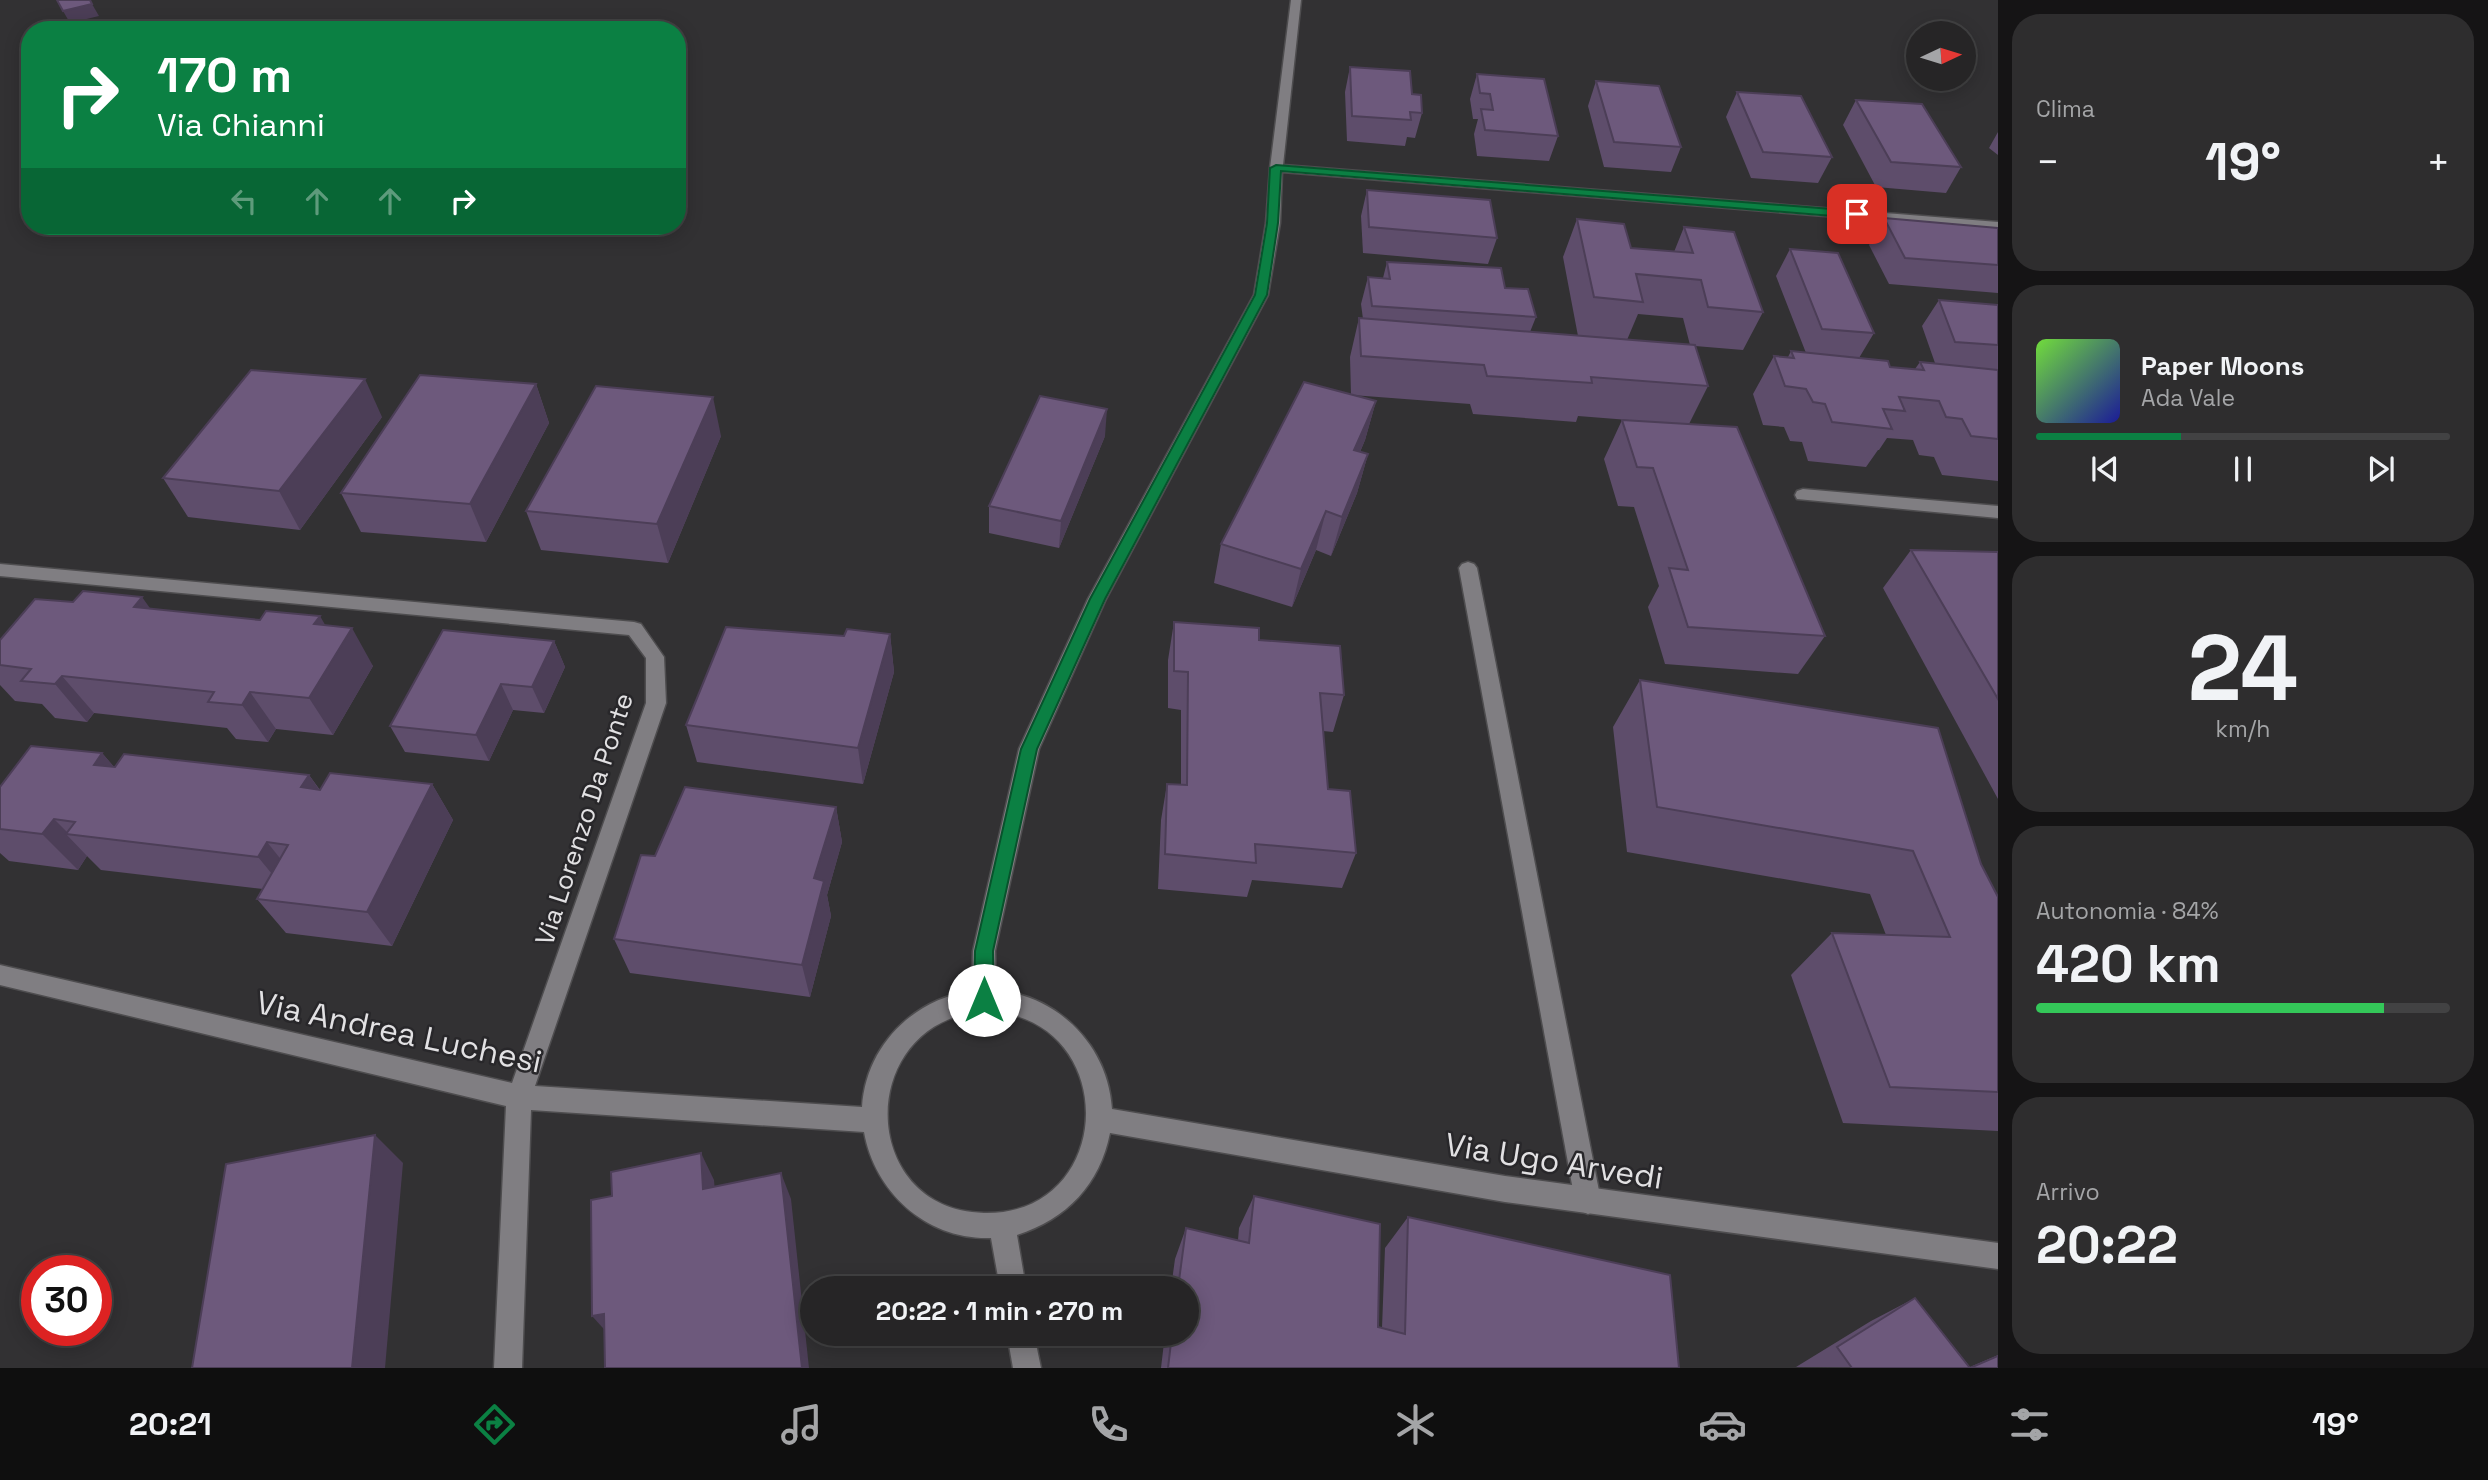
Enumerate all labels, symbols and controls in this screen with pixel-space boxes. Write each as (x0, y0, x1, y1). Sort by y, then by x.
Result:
north arrow (1906, 21, 1976, 91)
map controls (1906, 21, 1976, 91)
text: 170 m (157, 44, 292, 106)
icon: right (42, 49, 133, 140)
text: Clima (2036, 94, 2095, 124)
text: Via Chianni (157, 105, 325, 145)
text: 19° (2205, 129, 2281, 195)
text: − (2036, 138, 2060, 186)
text: + (2426, 138, 2450, 186)
icon: left (225, 182, 263, 220)
icon: ahead (298, 182, 336, 220)
icon: ahead (371, 182, 409, 220)
icon: right (444, 182, 482, 220)
pin (1827, 184, 1887, 244)
icon: arrive (1838, 195, 1876, 233)
text: Paper Moons (2141, 349, 2304, 383)
text: Ada Vale (2141, 383, 2235, 413)
icon: previous (2086, 450, 2124, 488)
icon: pause (2224, 450, 2262, 488)
icon: next (2362, 450, 2400, 488)
text: 24 (2188, 610, 2298, 727)
street label: Via Lorenzo Da Ponte (527, 689, 641, 949)
text: km/h (2216, 714, 2270, 744)
text: Autonomia · 84% (2036, 896, 2218, 926)
text: 420 km (2036, 931, 2221, 997)
position arrow (947, 963, 1021, 1037)
street label: Via Andrea Luchesi (253, 982, 545, 1082)
street label: Via Ugo Arvedi (1442, 1124, 1666, 1198)
text: Arrivo (2036, 1177, 2100, 1207)
text: 20:22 (2036, 1212, 2178, 1278)
speed limit sign: 30 (21, 1255, 112, 1346)
text: 20:22 · 1 min · 270 m (876, 1294, 1123, 1328)
icon: directions (470, 1400, 519, 1449)
icon: music (777, 1400, 826, 1449)
icon: phone (1084, 1400, 1133, 1449)
icon: climate (1391, 1400, 1440, 1449)
icon: car (1698, 1400, 1747, 1449)
icon: filters (2005, 1400, 2054, 1449)
text: 20:21 (129, 1404, 212, 1444)
text: 19° (2312, 1404, 2359, 1444)

